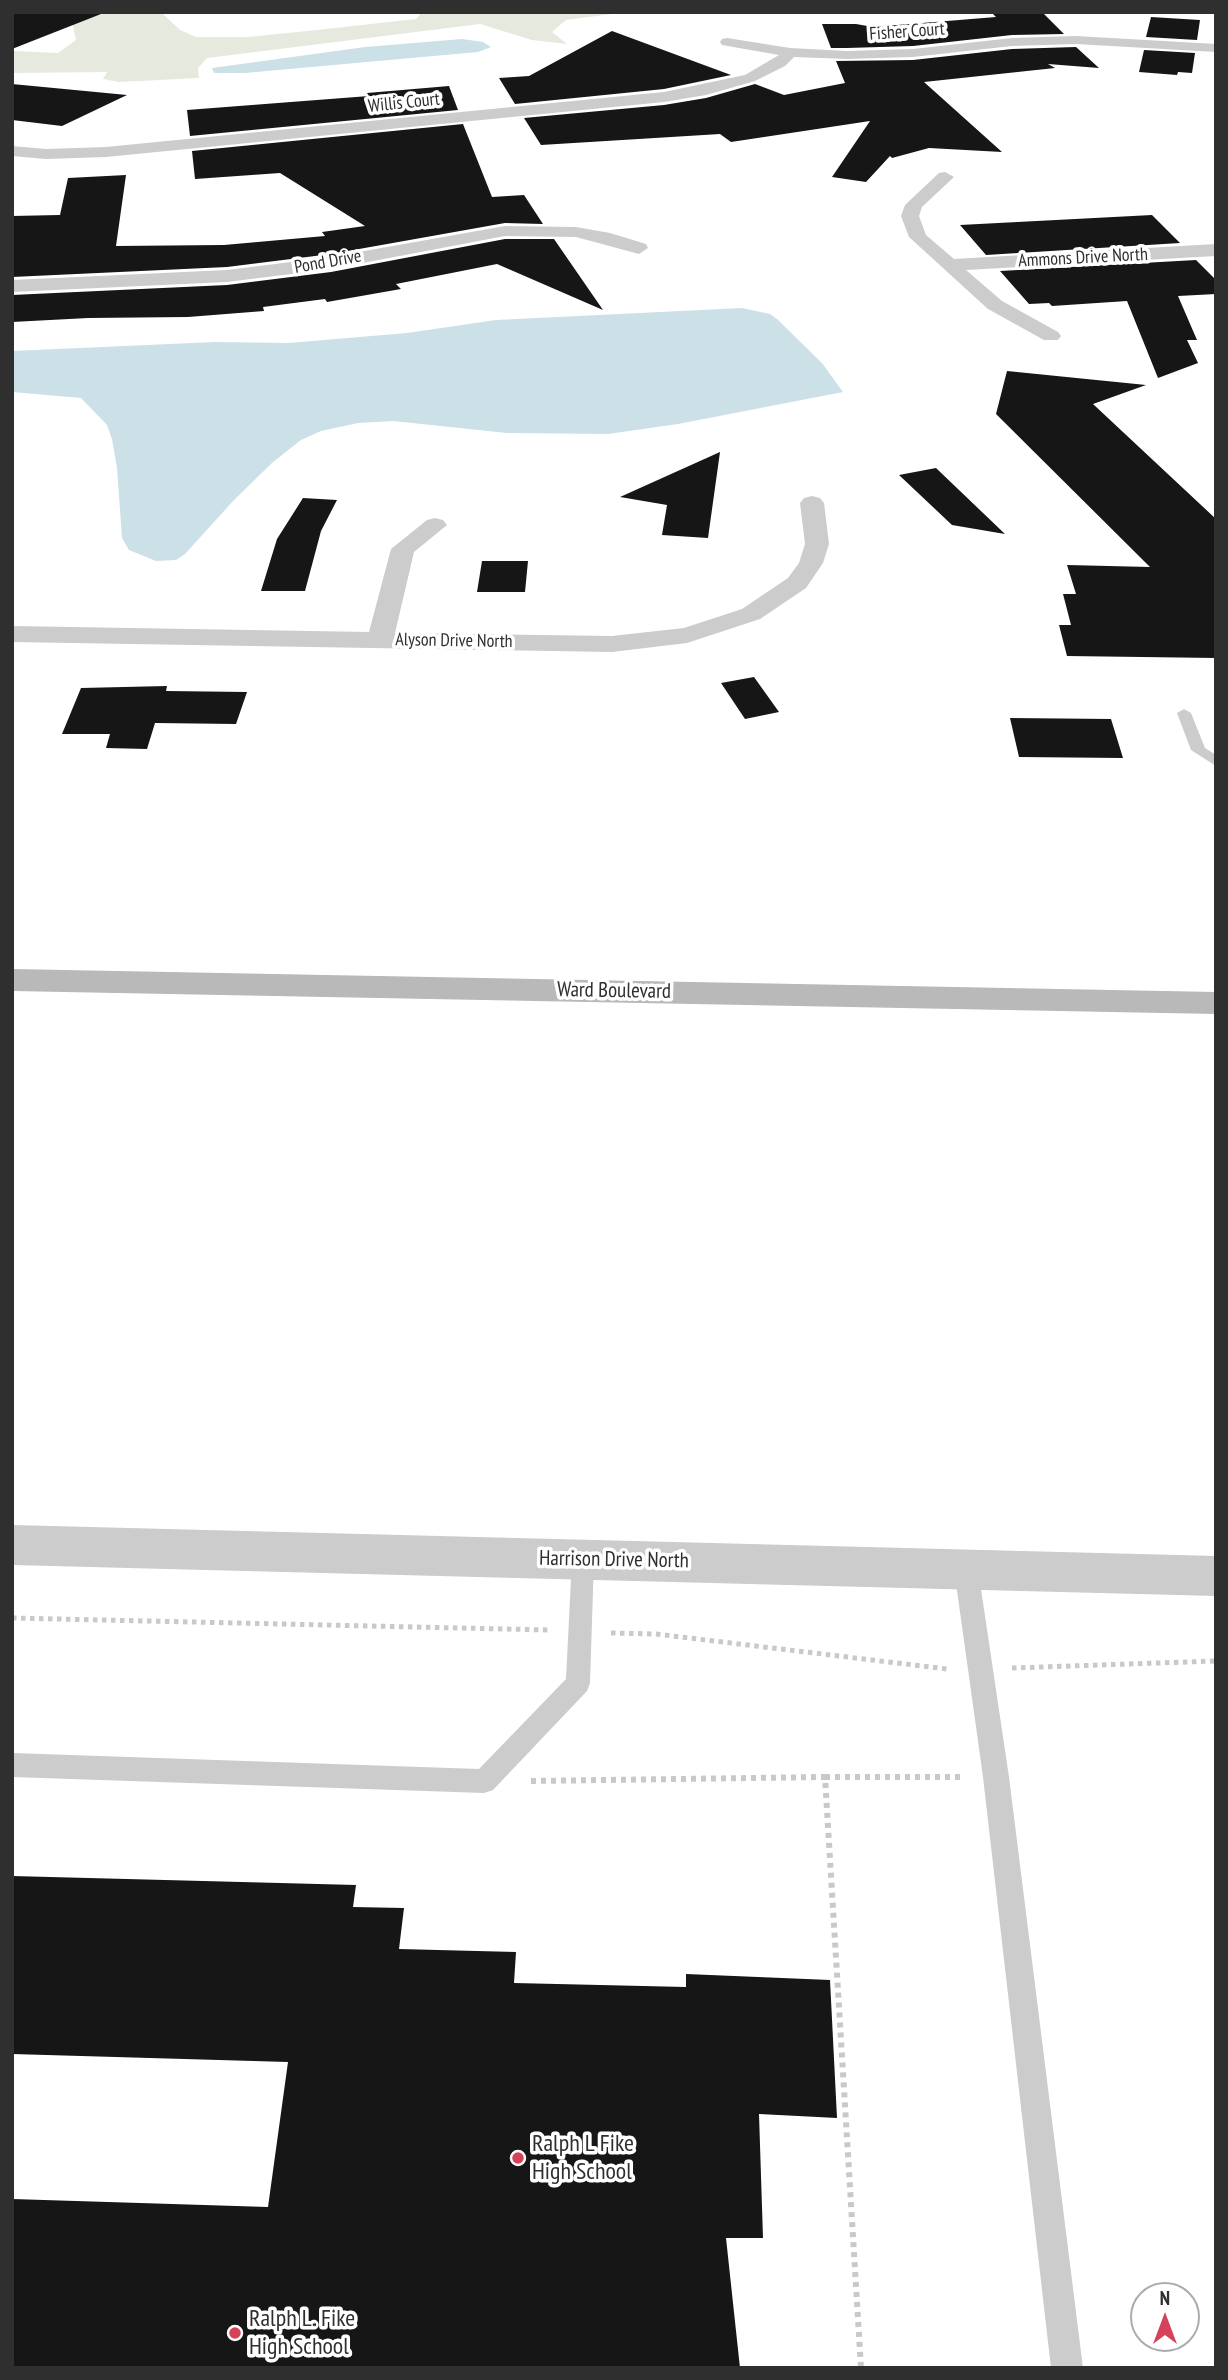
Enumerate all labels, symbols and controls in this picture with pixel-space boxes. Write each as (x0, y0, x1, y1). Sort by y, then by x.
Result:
street label: Fisher Court (869, 19, 945, 45)
street label: Willis Court (367, 89, 441, 117)
street label: Ammons Drive North (1018, 244, 1148, 272)
street label: Pond Drive (293, 245, 363, 279)
street label: Alyson Drive North (395, 629, 513, 653)
street label: Ward Boulevard (557, 977, 671, 1005)
street label: Harrison Drive North (539, 1546, 689, 1574)
place label: Ralph L Fike High School (532, 2130, 634, 2186)
marker: Ralph L Fike High School (510, 2150, 526, 2166)
north arrow (1130, 2282, 1200, 2352)
text: N (1160, 2286, 1170, 2310)
place label: Ralph L. Fike High School (249, 2305, 355, 2361)
marker: Ralph L. Fike High School (227, 2325, 243, 2341)

